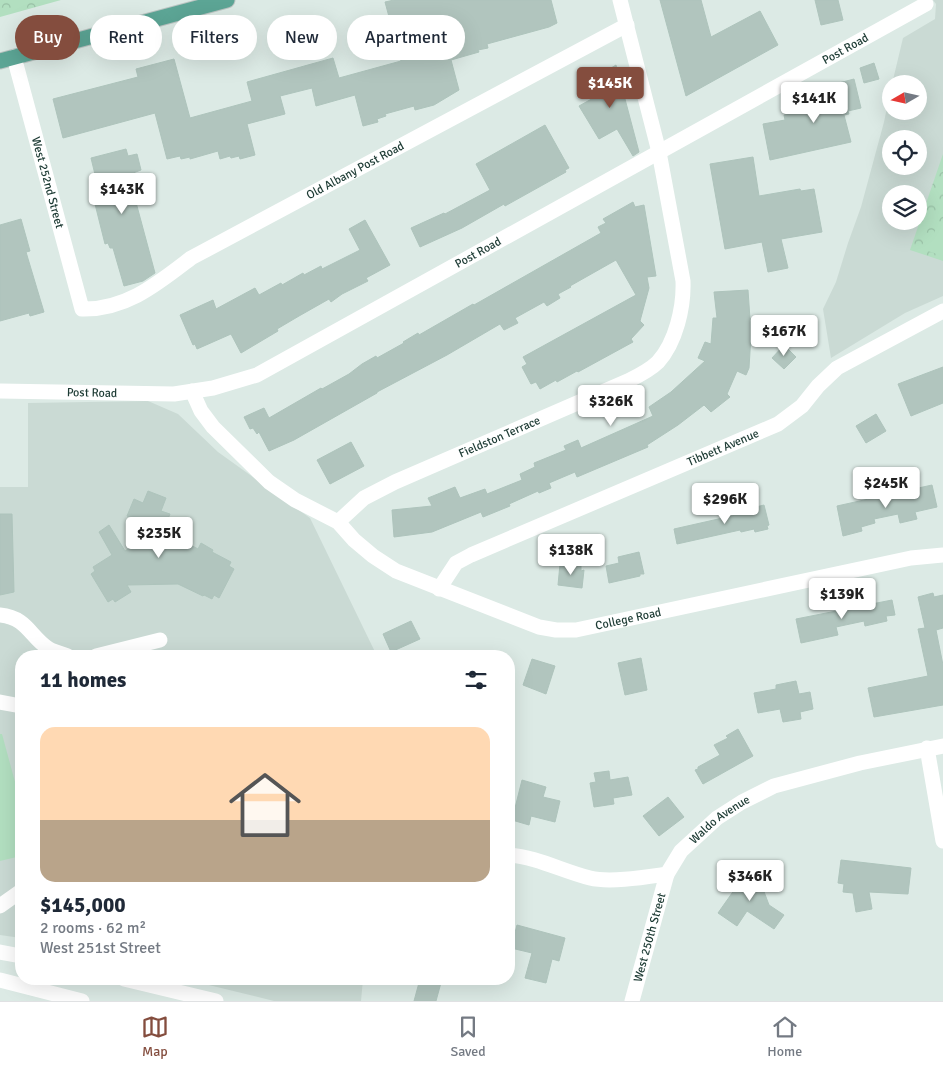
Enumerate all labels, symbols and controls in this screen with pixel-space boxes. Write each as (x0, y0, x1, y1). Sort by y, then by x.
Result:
chip: Buy (15, 15, 80, 60)
chip: Rent (90, 15, 162, 60)
chip: Filters (172, 15, 257, 60)
chip: New (267, 15, 337, 60)
chip: Apartment (347, 15, 465, 60)
street label: Post Road (819, 30, 871, 68)
pin: $145K (575, 66, 645, 109)
text: $145K (588, 73, 632, 93)
north arrow (882, 75, 928, 120)
map controls (882, 75, 927, 230)
pin: $141K (779, 82, 849, 124)
text: $141K (792, 88, 836, 108)
button: locate (882, 130, 927, 175)
street label: West 252nd Street (28, 135, 67, 230)
street label: Old Albany Post Road (304, 138, 407, 203)
pin: $143K (87, 172, 157, 215)
text: $143K (100, 179, 144, 199)
button: layers (882, 185, 927, 230)
street label: Post Road (452, 234, 504, 271)
pin: $167K (749, 314, 819, 357)
text: $167K (762, 321, 806, 341)
pin: $326K (576, 384, 646, 427)
street label: Post Road (67, 385, 117, 401)
text: $326K (589, 391, 633, 411)
street label: Fieldston Terrace (456, 412, 542, 461)
street label: Tibbett Avenue (685, 426, 761, 469)
pin: $245K (851, 466, 921, 509)
text: $245K (864, 473, 908, 493)
pin: $296K (690, 482, 760, 525)
text: $296K (703, 489, 747, 509)
pin: $235K (124, 516, 194, 559)
text: $235K (137, 523, 181, 543)
pin: $138K (536, 534, 606, 576)
text: $138K (549, 540, 593, 560)
pin: $139K (807, 578, 877, 620)
text: $139K (820, 584, 864, 604)
street label: College Road (594, 604, 663, 633)
icon: filters (462, 666, 490, 694)
text: 11 homes (40, 667, 126, 693)
icon: home (220, 760, 310, 850)
street label: Waldo Avenue (686, 792, 752, 847)
pin: $346K (715, 860, 785, 902)
text: $346K (728, 866, 772, 886)
street label: West 250th Street (630, 891, 669, 984)
text: $145,000 (40, 892, 126, 918)
text: 2 rooms · 62 m² (40, 918, 146, 938)
text: West 251st Street (40, 938, 161, 958)
tab: Map (141, 1013, 169, 1060)
tab: Saved (450, 1013, 486, 1060)
tab: Home (767, 1013, 802, 1060)

